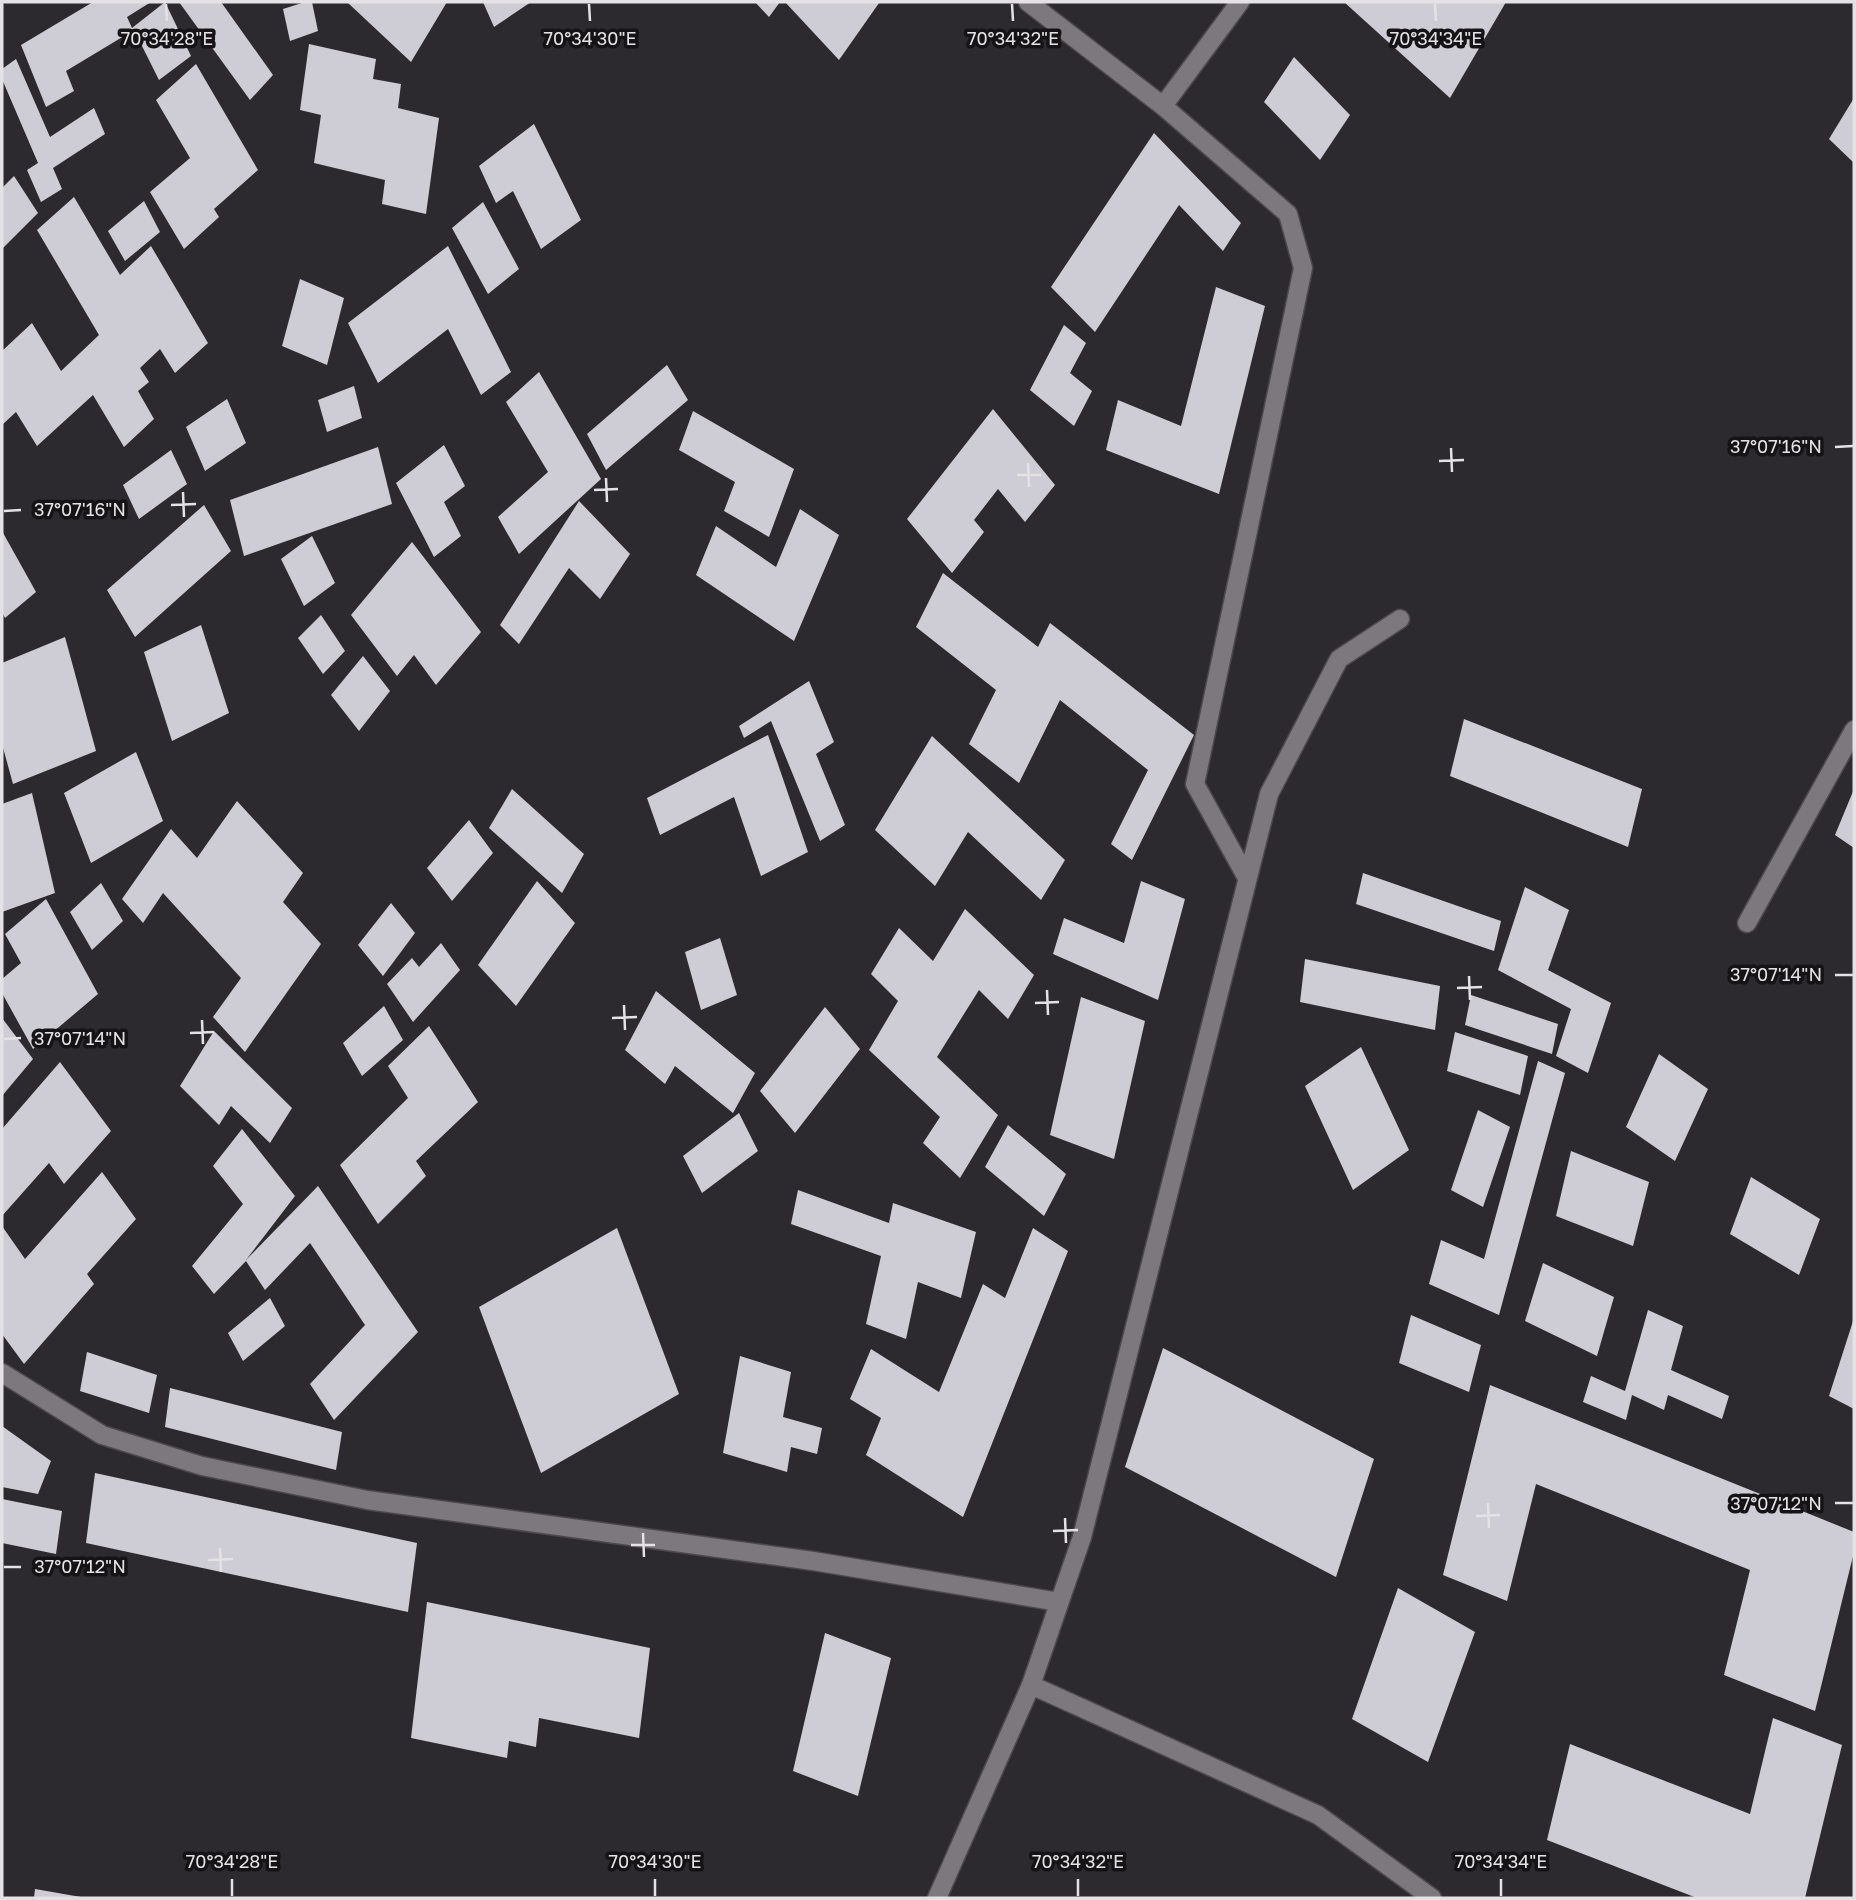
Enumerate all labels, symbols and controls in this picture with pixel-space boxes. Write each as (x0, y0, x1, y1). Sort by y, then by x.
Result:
text: 70°34'28"E (121, 27, 213, 49)
text: 70°34'30"E (544, 27, 636, 49)
text: 70°34'32"E (967, 27, 1059, 49)
text: 70°34'34"E (1390, 27, 1482, 49)
text: 37°07'16"N (1730, 435, 1822, 457)
text: 37°07'16"N (34, 498, 126, 520)
text: 37°07'14"N (1730, 963, 1822, 985)
text: 37°07'14"N (34, 1027, 126, 1049)
text: 37°07'12"N (1730, 1492, 1822, 1514)
text: 37°07'12"N (34, 1555, 126, 1577)
text: 70°34'28"E (186, 1850, 278, 1872)
text: 70°34'30"E (609, 1850, 701, 1872)
text: 70°34'32"E (1032, 1850, 1124, 1872)
text: 70°34'34"E (1455, 1850, 1547, 1872)

